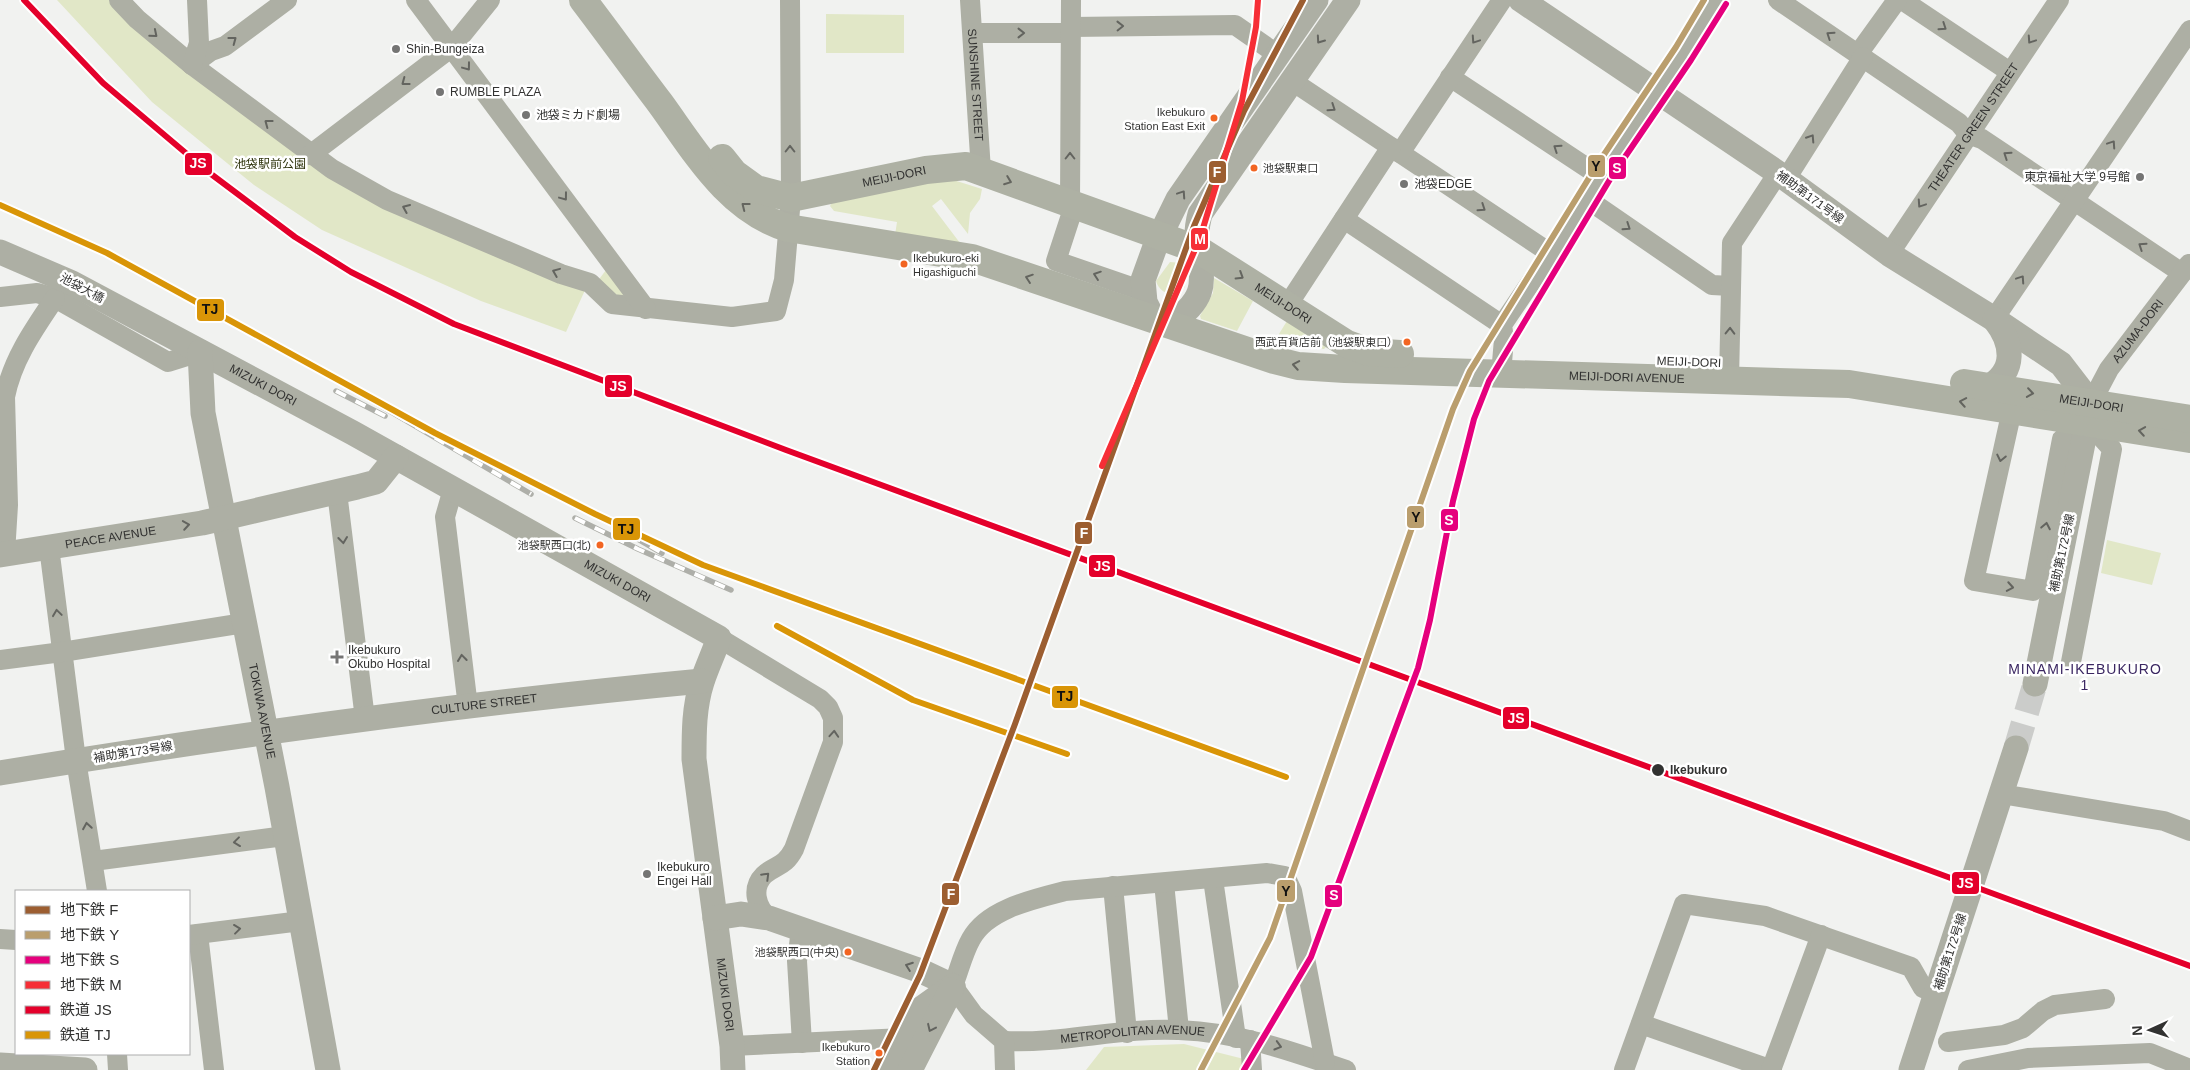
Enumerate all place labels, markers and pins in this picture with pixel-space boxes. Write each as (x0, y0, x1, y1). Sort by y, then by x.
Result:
place label: Shin-Bungeiza (406, 42, 484, 56)
marker: Shin-Bungeiza (390, 43, 402, 55)
place label: RUMBLE PLAZA (450, 85, 541, 99)
marker: RUMBLE PLAZA (434, 86, 446, 98)
place label: Ikebukuro Station East Exit (1124, 106, 1205, 132)
place label: 池袋ミカド劇場 (536, 108, 620, 122)
marker: 池袋ミカド劇場 (520, 109, 532, 121)
marker: Ikebukuro Station East Exit (1209, 113, 1219, 123)
place label: 池袋駅東口 (1263, 162, 1318, 174)
marker: 池袋駅東口 (1249, 163, 1259, 173)
place label: 東京福祉大学 9号館 (2024, 170, 2130, 184)
marker: 東京福祉大学 9号館 (2134, 171, 2146, 183)
place label: 池袋EDGE (1414, 177, 1472, 191)
marker: 池袋EDGE (1398, 178, 1410, 190)
place label: Ikebukuro-eki Higashiguchi (913, 252, 979, 278)
marker: Ikebukuro-eki Higashiguchi (899, 259, 909, 269)
place label: 西武百貨店前（池袋駅東口） (1255, 336, 1398, 348)
marker: 西武百貨店前（池袋駅東口） (1402, 337, 1412, 347)
place label: 池袋駅西口(北) (518, 539, 591, 551)
marker: 池袋駅西口(北) (595, 540, 605, 550)
place label: Ikebukuro Okubo Hospital (348, 643, 430, 671)
marker: Ikebukuro Okubo Hospital (330, 650, 344, 664)
marker: Ikebukuro (1650, 762, 1666, 778)
place label: Ikebukuro (1670, 763, 1727, 777)
place label: Ikebukuro Engei Hall (657, 860, 712, 888)
marker: Ikebukuro Engei Hall (641, 868, 653, 880)
place label: 池袋駅西口(中央) (755, 946, 839, 958)
marker: 池袋駅西口(中央) (843, 947, 853, 957)
place label: Ikebukuro Station (822, 1041, 870, 1067)
marker: Ikebukuro Station (874, 1048, 884, 1058)

